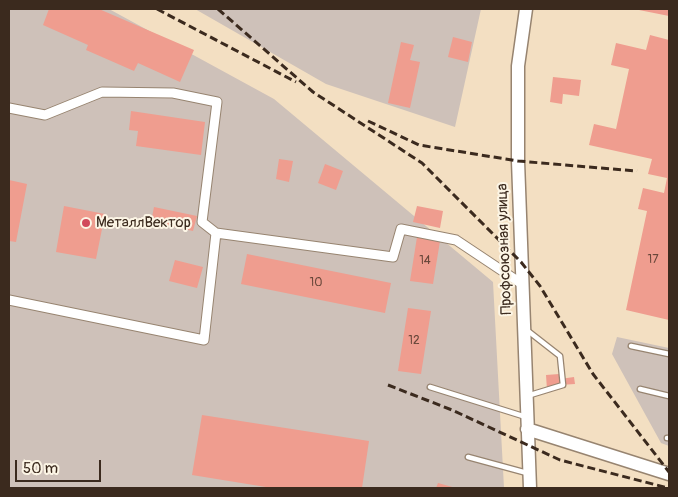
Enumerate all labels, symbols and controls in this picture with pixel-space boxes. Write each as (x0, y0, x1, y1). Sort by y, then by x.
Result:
street label: Профсоюзная улица (494, 183, 516, 315)
place label: МеталлВектор (96, 214, 191, 232)
marker: МеталлВектор (80, 217, 92, 229)
house number: 17 (647, 253, 659, 267)
house number: 14 (419, 254, 431, 268)
house number: 10 (310, 276, 322, 290)
house number: 12 (408, 334, 420, 348)
scale bar (18, 450, 104, 482)
text: 50 m (23, 459, 58, 478)

